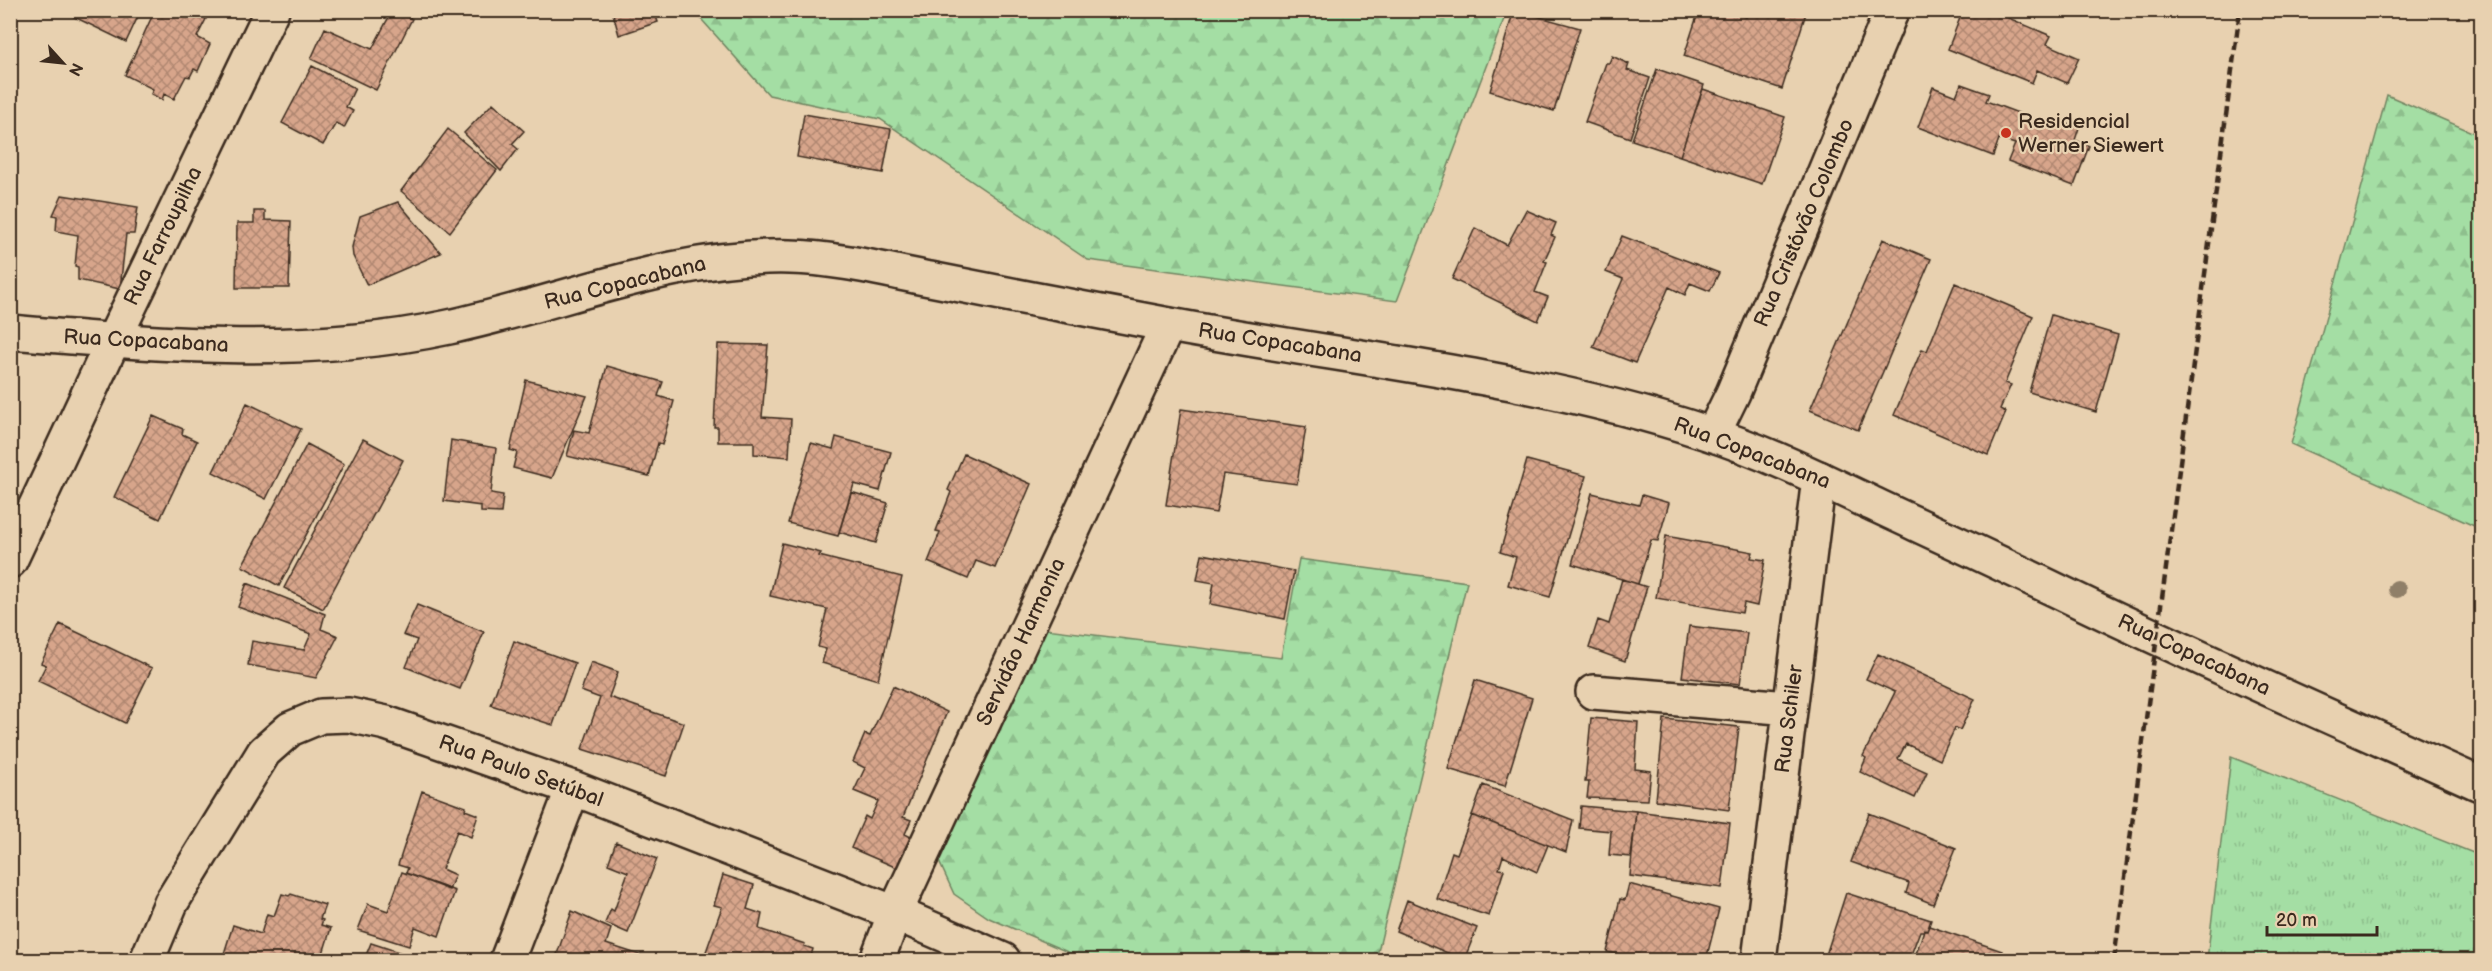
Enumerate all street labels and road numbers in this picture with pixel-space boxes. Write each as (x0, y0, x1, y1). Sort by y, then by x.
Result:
street label: Rua Cristóvão Colombo (1749, 115, 1859, 331)
street label: Rua Farroupilha (119, 162, 207, 310)
street label: Rua Copacabana (542, 251, 708, 315)
street label: Rua Copacabana (1196, 318, 1364, 368)
street label: Rua Copacabana (63, 324, 229, 358)
street label: Rua Copacabana (1670, 412, 1834, 494)
street label: Servidão Harmonia (971, 554, 1071, 730)
street label: Rua Copacabana (2114, 609, 2274, 701)
street label: Rua Schiler (1770, 663, 1808, 774)
street label: Rua Paulo Setúbal (435, 730, 607, 812)

